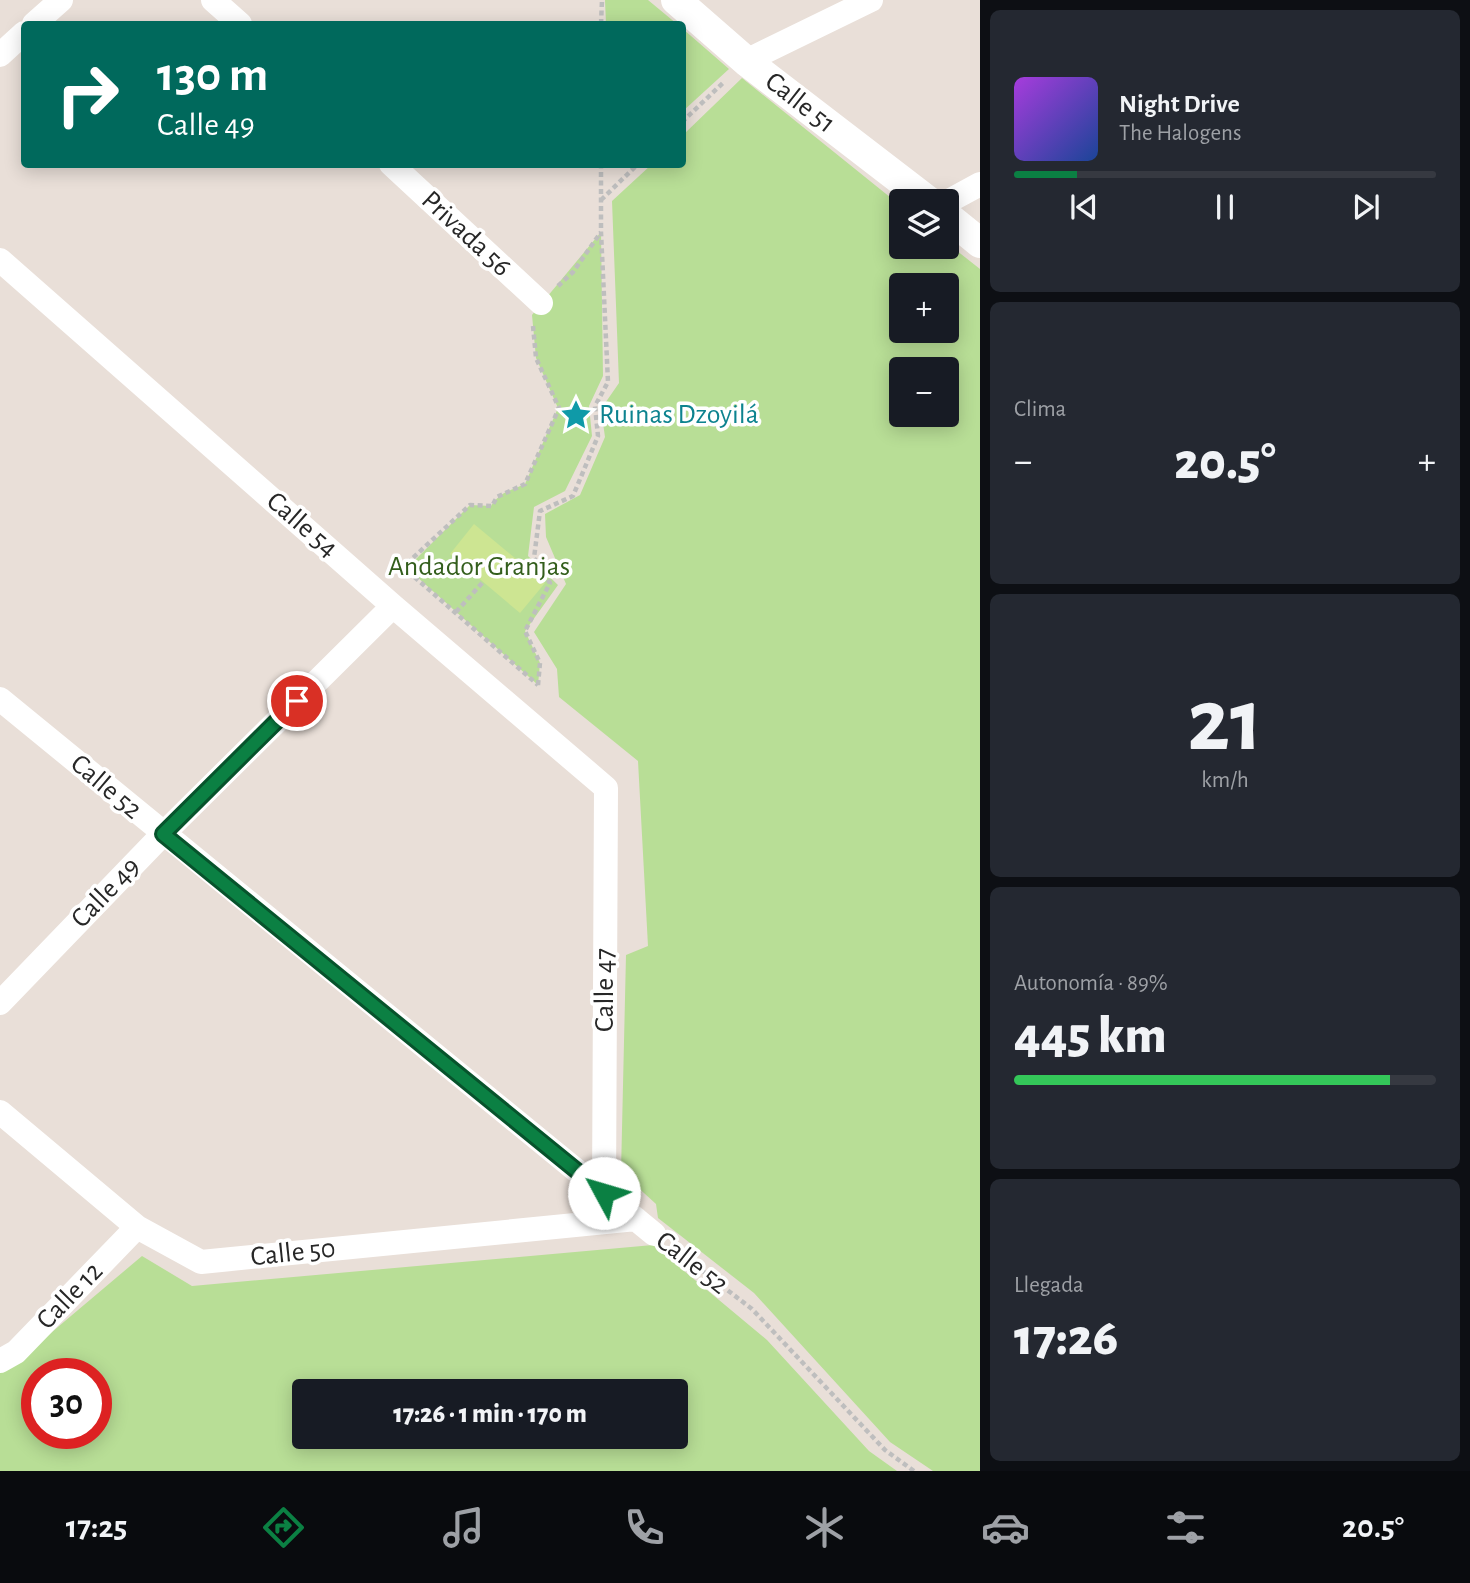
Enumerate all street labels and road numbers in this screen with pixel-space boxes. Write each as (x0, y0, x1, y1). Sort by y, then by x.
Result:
street label: Calle 51 (760, 67, 840, 139)
street label: Privada 56 (416, 186, 516, 282)
street label: Calle 54 (261, 487, 343, 563)
street label: Calle 52 (65, 749, 147, 825)
street label: Calle 49 (66, 853, 146, 933)
street label: Calle 47 (591, 948, 619, 1032)
street label: Calle 52 (651, 1226, 733, 1300)
street label: Calle 50 (249, 1235, 337, 1271)
street label: Calle 12 (32, 1257, 108, 1335)

